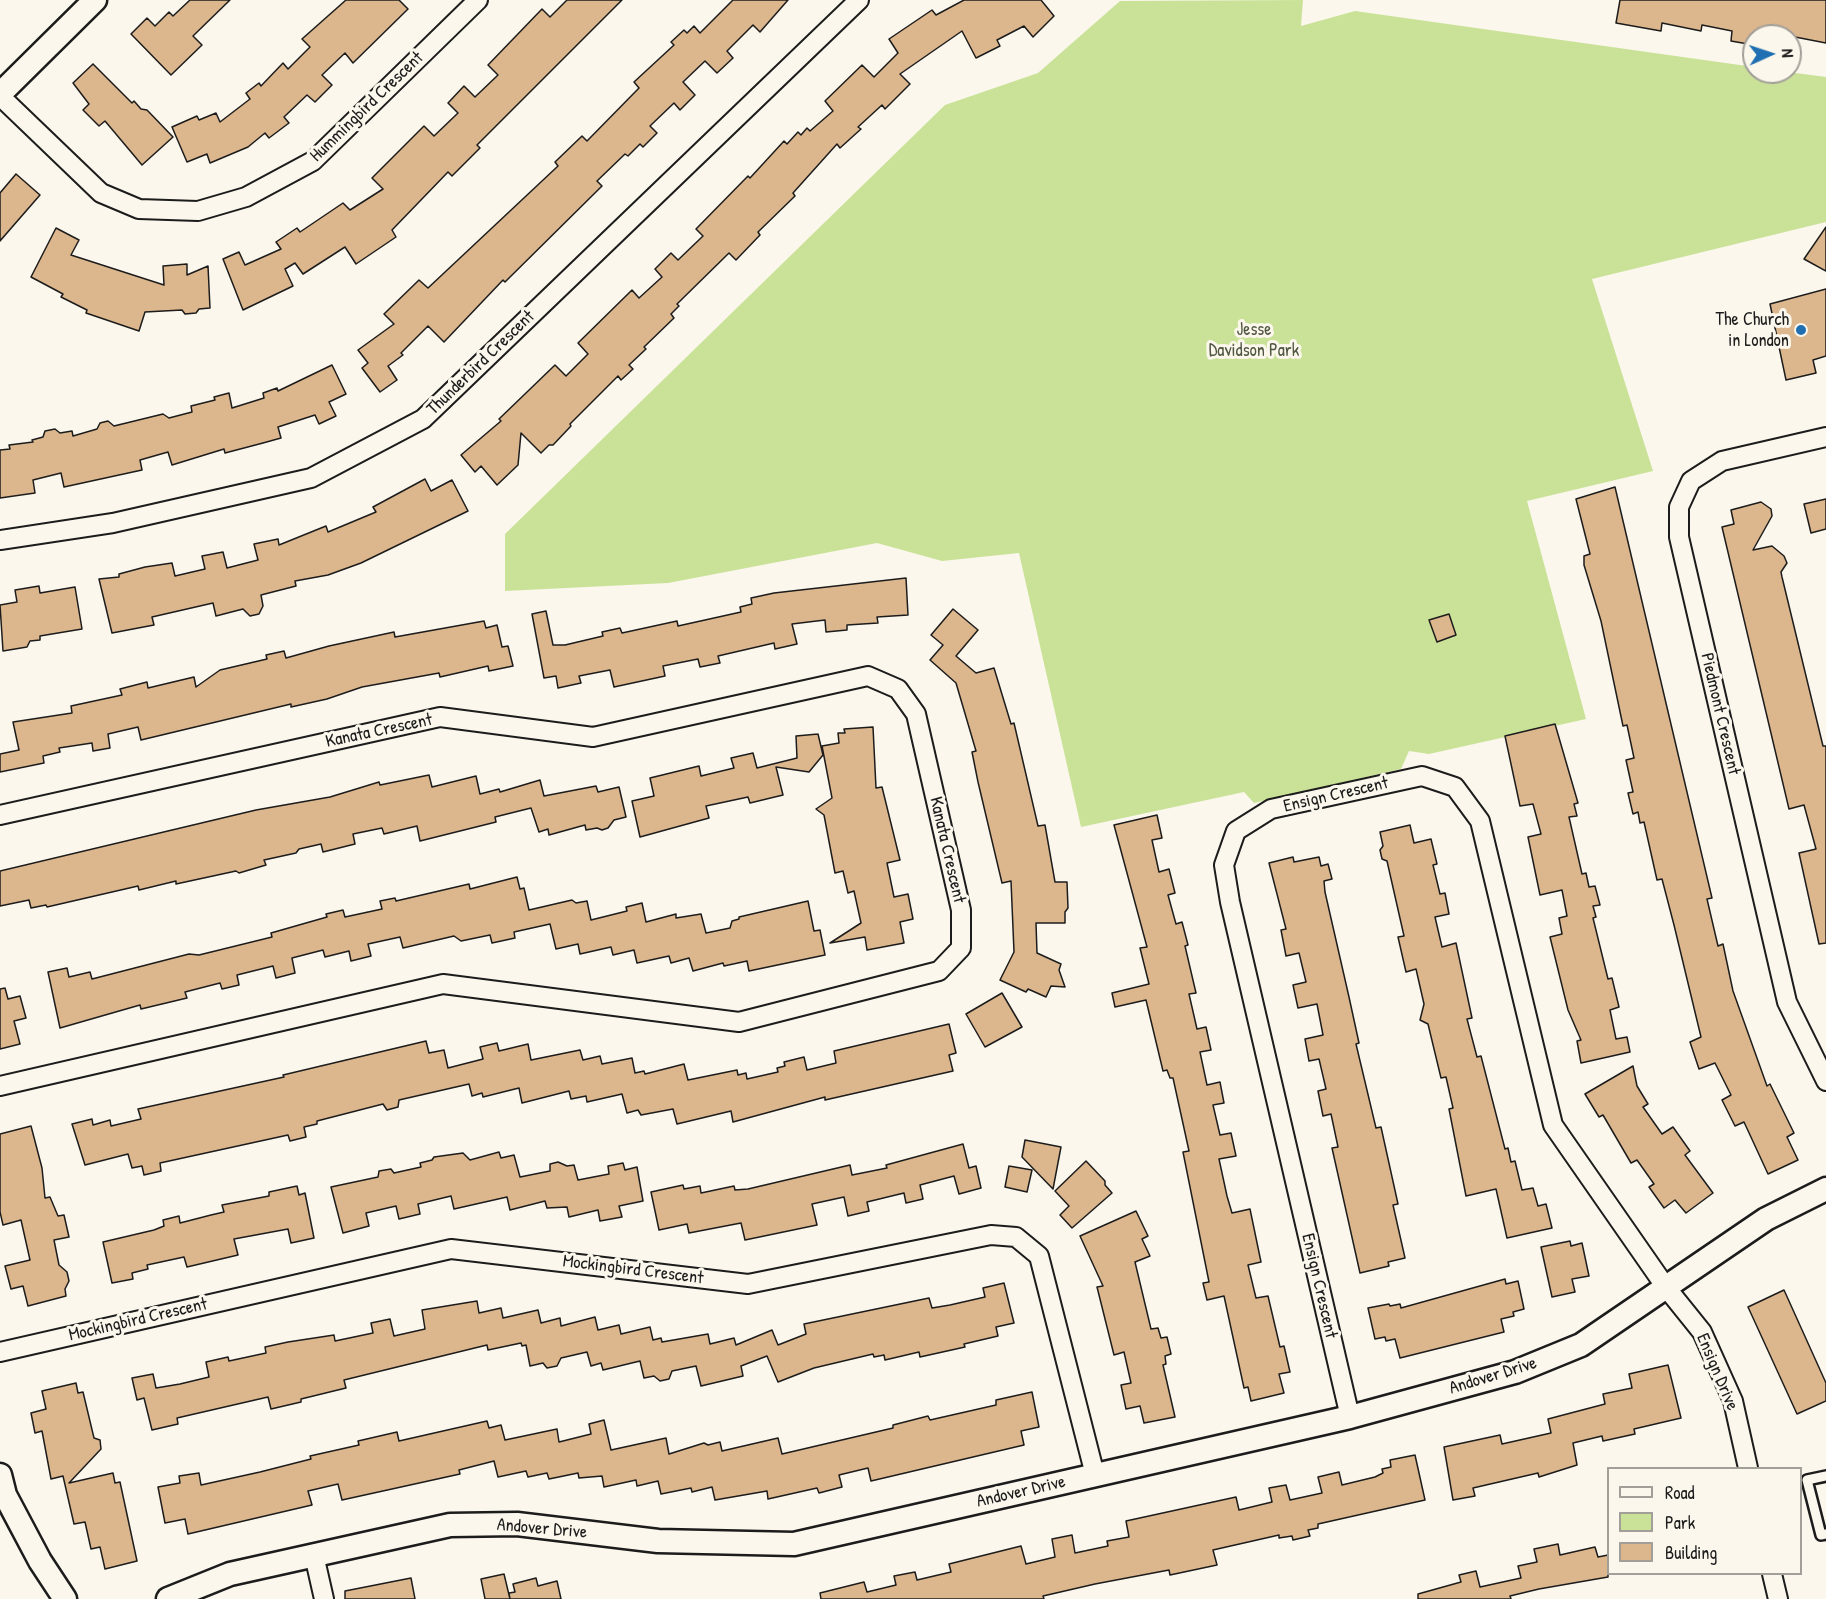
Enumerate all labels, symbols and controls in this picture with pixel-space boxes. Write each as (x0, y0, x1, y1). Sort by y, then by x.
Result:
north arrow (1742, 24, 1802, 84)
street label: Hummingbird Crescent (306, 47, 428, 167)
text: N (1777, 48, 1799, 58)
street label: Thunderbird Crescent (423, 306, 539, 420)
place label: The Church in London (1716, 309, 1789, 352)
park label: Jesse Davidson Park (1209, 319, 1299, 362)
marker: The Church in London (1794, 323, 1808, 337)
street label: Piedmont Crescent (1696, 651, 1744, 777)
street label: Kanata Crescent (324, 709, 434, 753)
street label: Ensign Crescent (1282, 772, 1390, 818)
street label: Kanata Crescent (924, 795, 970, 905)
street label: Ensign Crescent (1296, 1232, 1342, 1340)
street label: Mockingbird Crescent (561, 1251, 705, 1289)
street label: Mockingbird Crescent (67, 1294, 209, 1346)
street label: Ensign Drive (1691, 1330, 1743, 1414)
street label: Andover Drive (1447, 1352, 1539, 1400)
legend (1607, 1467, 1802, 1575)
street label: Andover Drive (974, 1471, 1068, 1513)
text: Road (1665, 1480, 1695, 1505)
text: Park (1665, 1510, 1695, 1535)
street label: Andover Drive (496, 1514, 588, 1544)
text: Building (1665, 1540, 1717, 1565)

